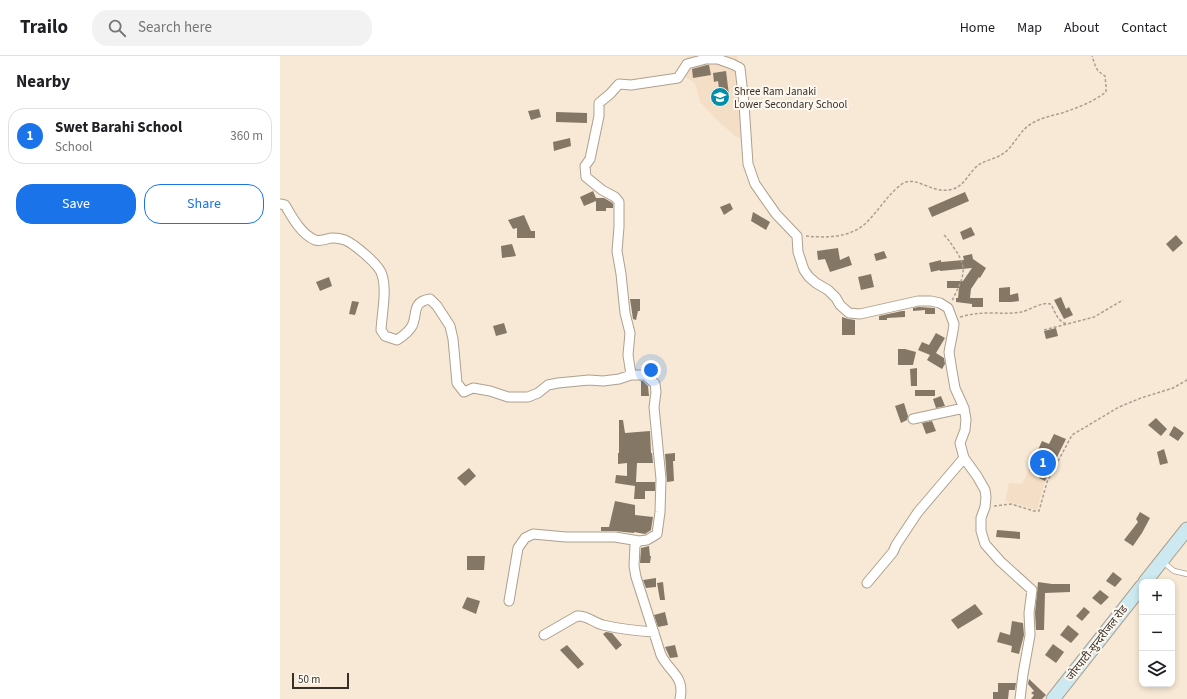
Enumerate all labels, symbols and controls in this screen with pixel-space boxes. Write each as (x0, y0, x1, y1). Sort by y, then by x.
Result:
search box (92, 10, 372, 46)
text: Trailo (20, 14, 68, 41)
icon: search (106, 17, 128, 39)
text: Search here (138, 17, 212, 38)
text: Home (960, 18, 995, 38)
text: Map (1017, 18, 1042, 38)
text: About (1064, 18, 1099, 38)
text: Contact (1121, 18, 1167, 38)
text: Nearby (16, 70, 70, 94)
place label: Shree Ram Janaki Lower Secondary School (734, 84, 847, 112)
school or university icon: Shree Ram Janaki Lower Secondary School (709, 86, 731, 108)
text: Swet Barahi School (55, 117, 182, 138)
text: 1 (27, 127, 33, 145)
text: 360 m (230, 127, 263, 145)
text: School (55, 138, 92, 156)
button: Save (16, 184, 136, 224)
button: Share (144, 184, 264, 224)
your location (641, 360, 661, 380)
pin: 1 (1030, 448, 1056, 478)
map controls (1139, 579, 1175, 687)
button: + (1139, 579, 1175, 615)
street label: जोरपाटी-सुन्दरीजल रोड (1063, 602, 1131, 684)
button: − (1139, 615, 1175, 651)
button: layers (1139, 651, 1175, 687)
scale bar (292, 671, 349, 690)
text: 50 m (298, 672, 320, 687)

